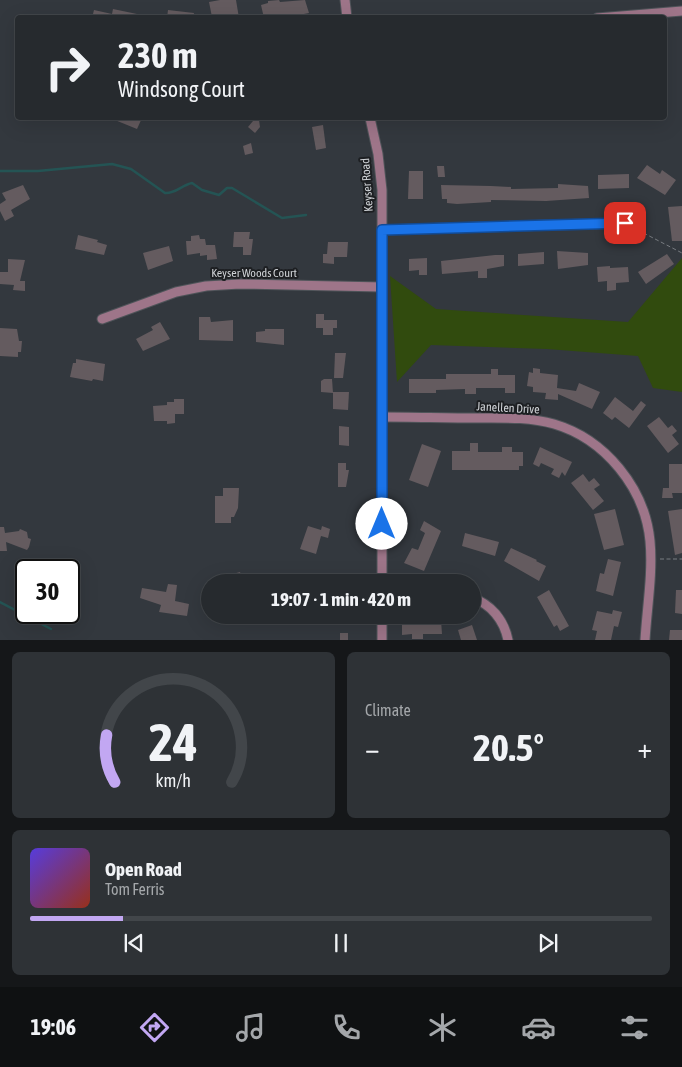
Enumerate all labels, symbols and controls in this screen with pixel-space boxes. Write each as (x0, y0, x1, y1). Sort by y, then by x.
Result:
icon: right (35, 35, 100, 100)
text: 230 m (118, 35, 197, 75)
text: Windsong Court (118, 76, 245, 102)
street label: Keyser Road (358, 158, 376, 212)
pin (604, 202, 646, 244)
icon: arrive (611, 209, 639, 237)
street label: Keyser Woods Court (211, 266, 297, 280)
street label: Janellen Drive (476, 399, 540, 417)
position arrow (355, 497, 407, 549)
speed limit sign: 30 (15, 559, 80, 624)
text: 19:07 · 1 min · 420 m (271, 588, 411, 610)
text: Climate (365, 701, 411, 719)
text: 24 (149, 712, 198, 772)
text: 20.5° (473, 726, 544, 769)
text: − (365, 732, 380, 764)
text: + (637, 732, 652, 764)
text: km/h (156, 770, 191, 791)
text: Open Road (105, 858, 182, 880)
text: Tom Ferris (105, 880, 164, 898)
icon: previous (120, 929, 148, 957)
icon: pause (327, 929, 355, 957)
icon: next (534, 929, 562, 957)
icon: directions (137, 1010, 172, 1045)
icon: music (233, 1010, 268, 1045)
icon: phone (329, 1010, 364, 1045)
icon: climate (425, 1010, 460, 1045)
icon: car (521, 1010, 556, 1045)
icon: filters (617, 1010, 652, 1045)
text: 19:06 (30, 1014, 76, 1040)

